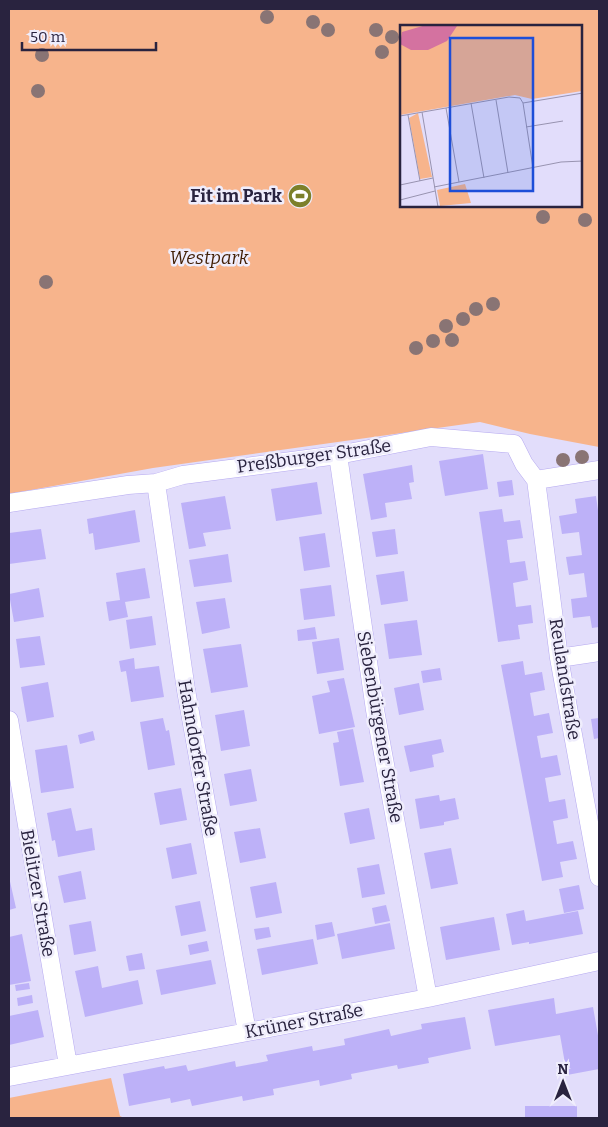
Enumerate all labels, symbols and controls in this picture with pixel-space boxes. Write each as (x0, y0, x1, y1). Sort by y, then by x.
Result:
scale bar (22, 20, 156, 52)
inset map (400, 25, 583, 208)
text: 50 m (30, 28, 66, 46)
sports icon: Fit im Park (287, 183, 313, 209)
place label: Fit im Park (190, 185, 282, 207)
park label: Westpark (170, 247, 249, 269)
street label: Preßburger Straße (235, 434, 393, 478)
street label: Reulandstraße (545, 617, 585, 741)
street label: Siebenbürgener Straße (352, 629, 408, 825)
street label: Hahndorfer Straße (173, 678, 223, 838)
street label: Bielitzer Straße (16, 827, 60, 959)
street label: Krüner Straße (243, 999, 365, 1043)
north arrow (538, 1057, 588, 1107)
text: N (558, 1061, 569, 1078)

